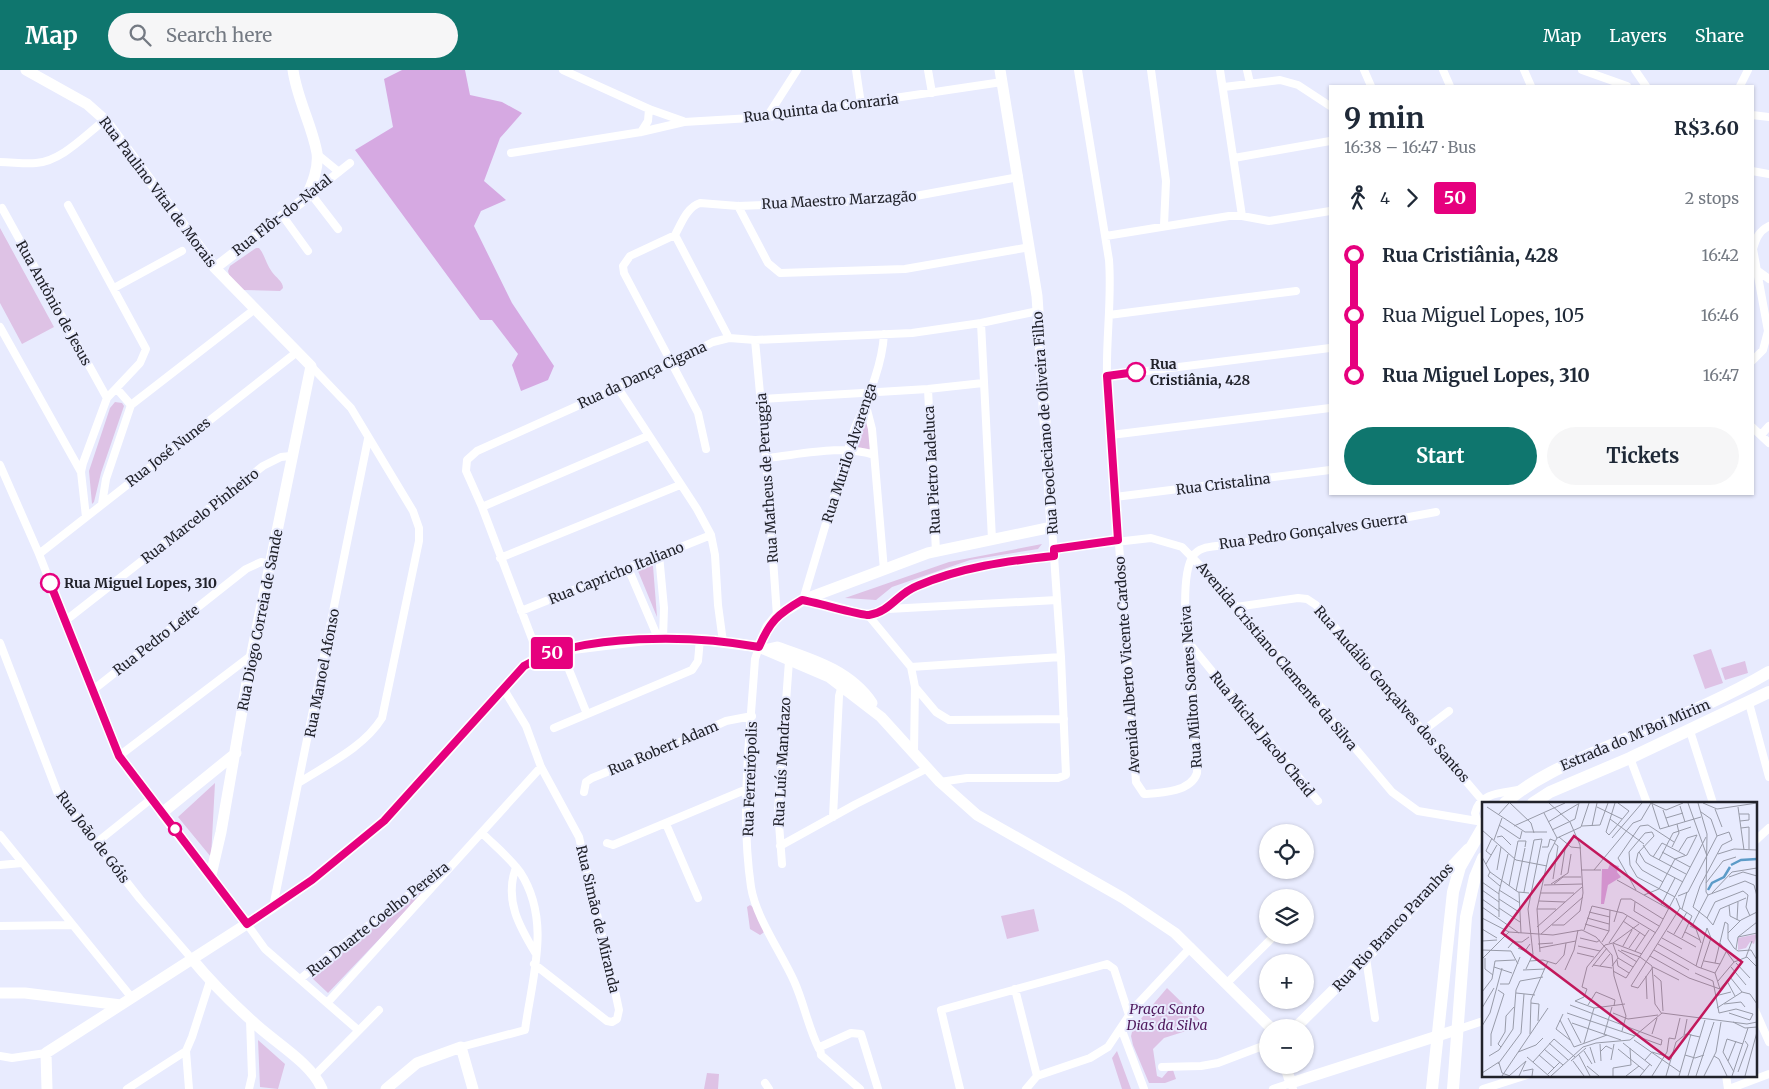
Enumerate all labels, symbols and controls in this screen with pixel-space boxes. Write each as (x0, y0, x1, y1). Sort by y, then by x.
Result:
search box (108, 13, 458, 58)
text: Map (25, 20, 78, 51)
icon: search (126, 21, 154, 49)
text: Search here (166, 23, 272, 47)
text: Map (1543, 24, 1581, 47)
text: Layers (1609, 24, 1667, 47)
text: Share (1695, 24, 1744, 47)
street label: Rua Quinta da Conraria (742, 90, 900, 126)
text: 9 min (1344, 100, 1425, 136)
street label: Rua Paulino Vital de Morais (95, 113, 221, 271)
text: R$3.60 (1674, 116, 1739, 140)
text: 16:38 – 16:47 · Bus (1344, 137, 1476, 157)
street label: Rua Flôr-do-Natal (229, 170, 336, 260)
icon: walk (1344, 184, 1372, 212)
icon: forward (1398, 184, 1426, 212)
text: 50 (1444, 186, 1466, 209)
street label: Rua Maestro Marzagão (761, 187, 917, 213)
text: 4 (1380, 188, 1390, 208)
text: 2 stops (1685, 188, 1739, 208)
street label: Rua Antônio de Jesus (12, 237, 96, 369)
text: Rua Cristiânia, 428 (1382, 243, 1559, 267)
text: 16:42 (1702, 245, 1739, 265)
text: Rua Miguel Lopes, 105 (1382, 303, 1585, 327)
text: 16:46 (1701, 305, 1739, 325)
street label: Rua Deocleciano de Oliveira Filho (1028, 311, 1062, 535)
street label: Rua da Dança Cigana (575, 337, 710, 413)
place label: Rua Cristiânia, 428 (1150, 355, 1250, 389)
marker: Rua Cristiânia, 428 (1126, 362, 1146, 382)
text: Rua Miguel Lopes, 310 (1382, 363, 1590, 387)
text: 16:47 (1703, 365, 1739, 385)
street label: Rua Murilo Alvarenga (818, 380, 880, 525)
street label: Rua Matheus de Peruggia (752, 392, 782, 564)
street label: Rua Pietro Iadeluca (920, 405, 944, 535)
street label: Rua José Nunes (122, 413, 214, 491)
button: Start (1344, 427, 1537, 485)
button: Tickets (1547, 427, 1739, 485)
street label: Rua Marcelo Pinheiro (138, 464, 262, 568)
street label: Rua Cristalina (1175, 469, 1272, 499)
street label: Rua Pedro Gonçalves Guerra (1218, 509, 1409, 553)
street label: Rua Diogo Correia de Sande (234, 528, 286, 712)
street label: Rua Capricho Italiano (546, 538, 686, 608)
street label: Avenida Alberto Vicente Cardoso (1110, 556, 1144, 775)
street label: Avenida Cristiano Clemente da Silva (1192, 557, 1362, 754)
marker: Rua Miguel Lopes, 310 (40, 573, 60, 593)
place label: Rua Miguel Lopes, 310 (64, 574, 217, 592)
street label: Rua Pedro Leite (109, 601, 203, 679)
street label: Rua Audálio Gonçalves dos Santos (1310, 602, 1474, 786)
street label: Rua Milton Soares Neiva (1176, 604, 1206, 769)
street label: Rua Manoel Afonso (301, 607, 343, 739)
line badge: 50 (530, 637, 574, 669)
text: 50 (541, 641, 563, 664)
street label: Rua Michel Jacob Cheid (1206, 668, 1319, 801)
street label: Estrada do M'Boi Mirim (1557, 695, 1713, 775)
street label: Rua Luís Mandrazo (770, 697, 794, 827)
street label: Rua Robert Adam (605, 717, 721, 779)
street label: Rua Ferreirópolis (739, 721, 761, 837)
street label: Rua João de Góis (53, 787, 134, 887)
inset map (1482, 802, 1756, 1076)
unlabelled marker (168, 822, 182, 836)
map controls (1259, 824, 1314, 1074)
button: locate (1259, 824, 1314, 879)
street label: Rua Simão de Miranda (572, 843, 624, 995)
street label: Rua Duarte Coelho Pereira (303, 858, 453, 980)
street label: Rua Rio Branco Paranhos (1329, 859, 1457, 995)
button: layers (1259, 889, 1314, 944)
button: + (1259, 954, 1314, 1009)
park label: Praça Santo Dias da Silva (1126, 1000, 1207, 1034)
button: − (1259, 1019, 1314, 1074)

